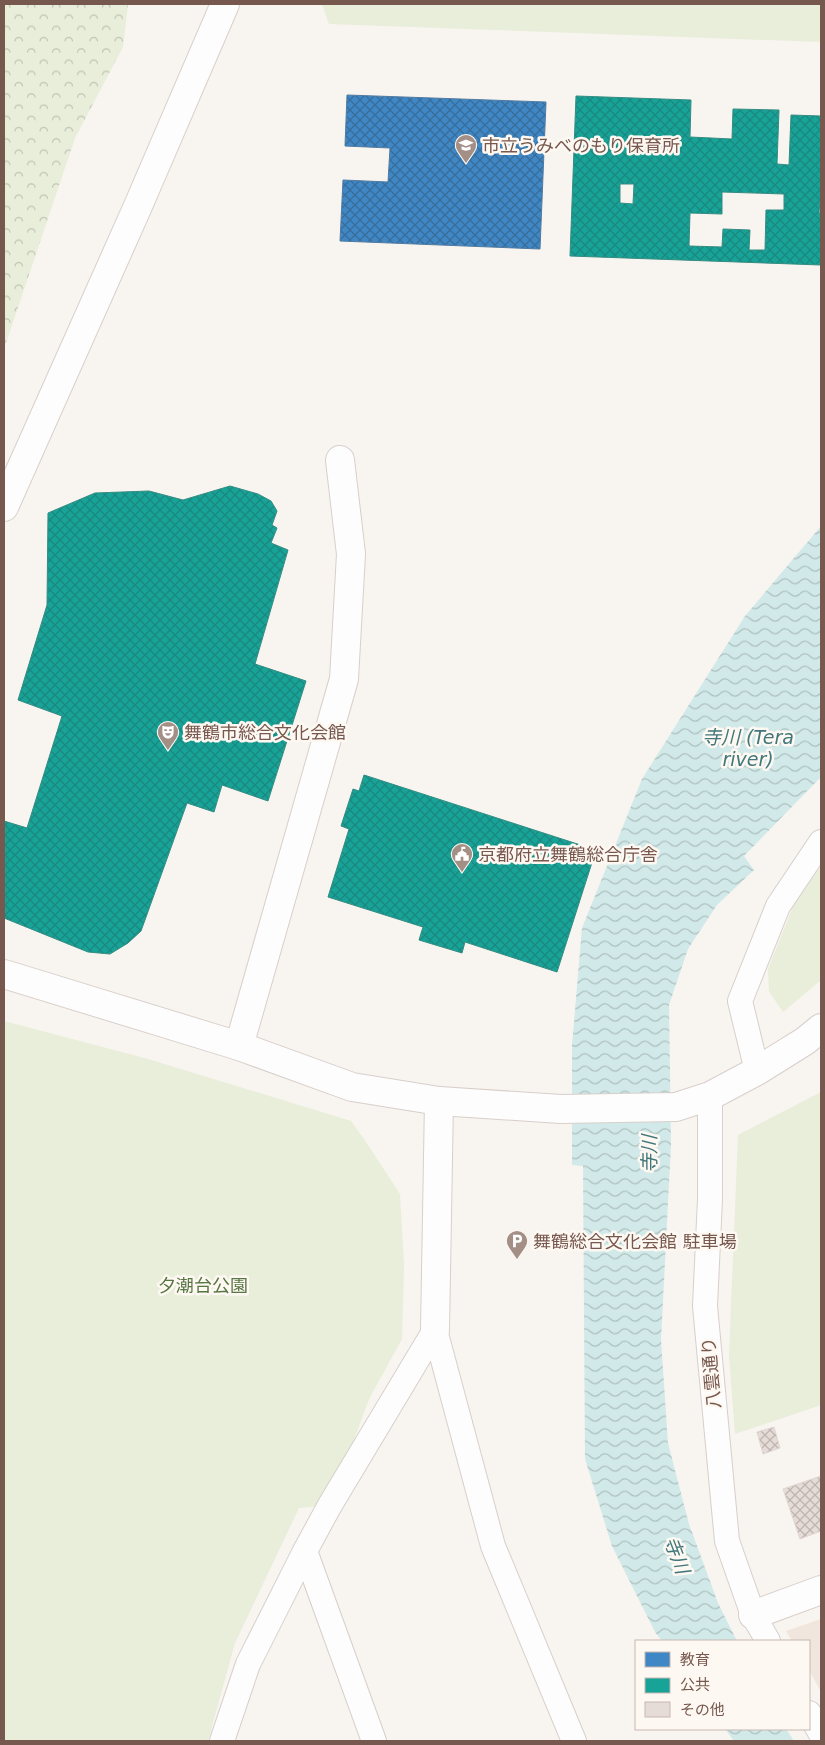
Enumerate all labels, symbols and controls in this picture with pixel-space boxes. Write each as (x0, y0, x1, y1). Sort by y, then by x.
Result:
school or university icon: 市立うみべのもり保育所 (454, 133, 478, 164)
place label: 市立うみべのもり保育所 (482, 135, 680, 156)
theatre icon: 舞鶴市総合文化会館 (156, 720, 180, 751)
place label: 舞鶴市総合文化会館 (184, 722, 346, 743)
water label: 寺川 (Tera river) (702, 726, 794, 770)
public building icon: 京都府立舞鶴総合庁舎 (450, 842, 474, 873)
place label: 京都府立舞鶴総合庁舎 (478, 844, 658, 865)
water label: 寺川 (638, 1133, 660, 1173)
parking icon: 舞鶴総合文化会館 駐車場 (505, 1229, 529, 1260)
place label: 舞鶴総合文化会館 駐車場 (533, 1231, 737, 1252)
park label: 夕潮台公園 (158, 1275, 248, 1296)
street label: 八雲通り (697, 1336, 725, 1410)
water label: 寺川 (660, 1533, 695, 1579)
legend (635, 1640, 810, 1730)
text: 教育 (680, 1651, 710, 1669)
text: 公共 (680, 1676, 710, 1694)
text: その他 (680, 1701, 725, 1719)

